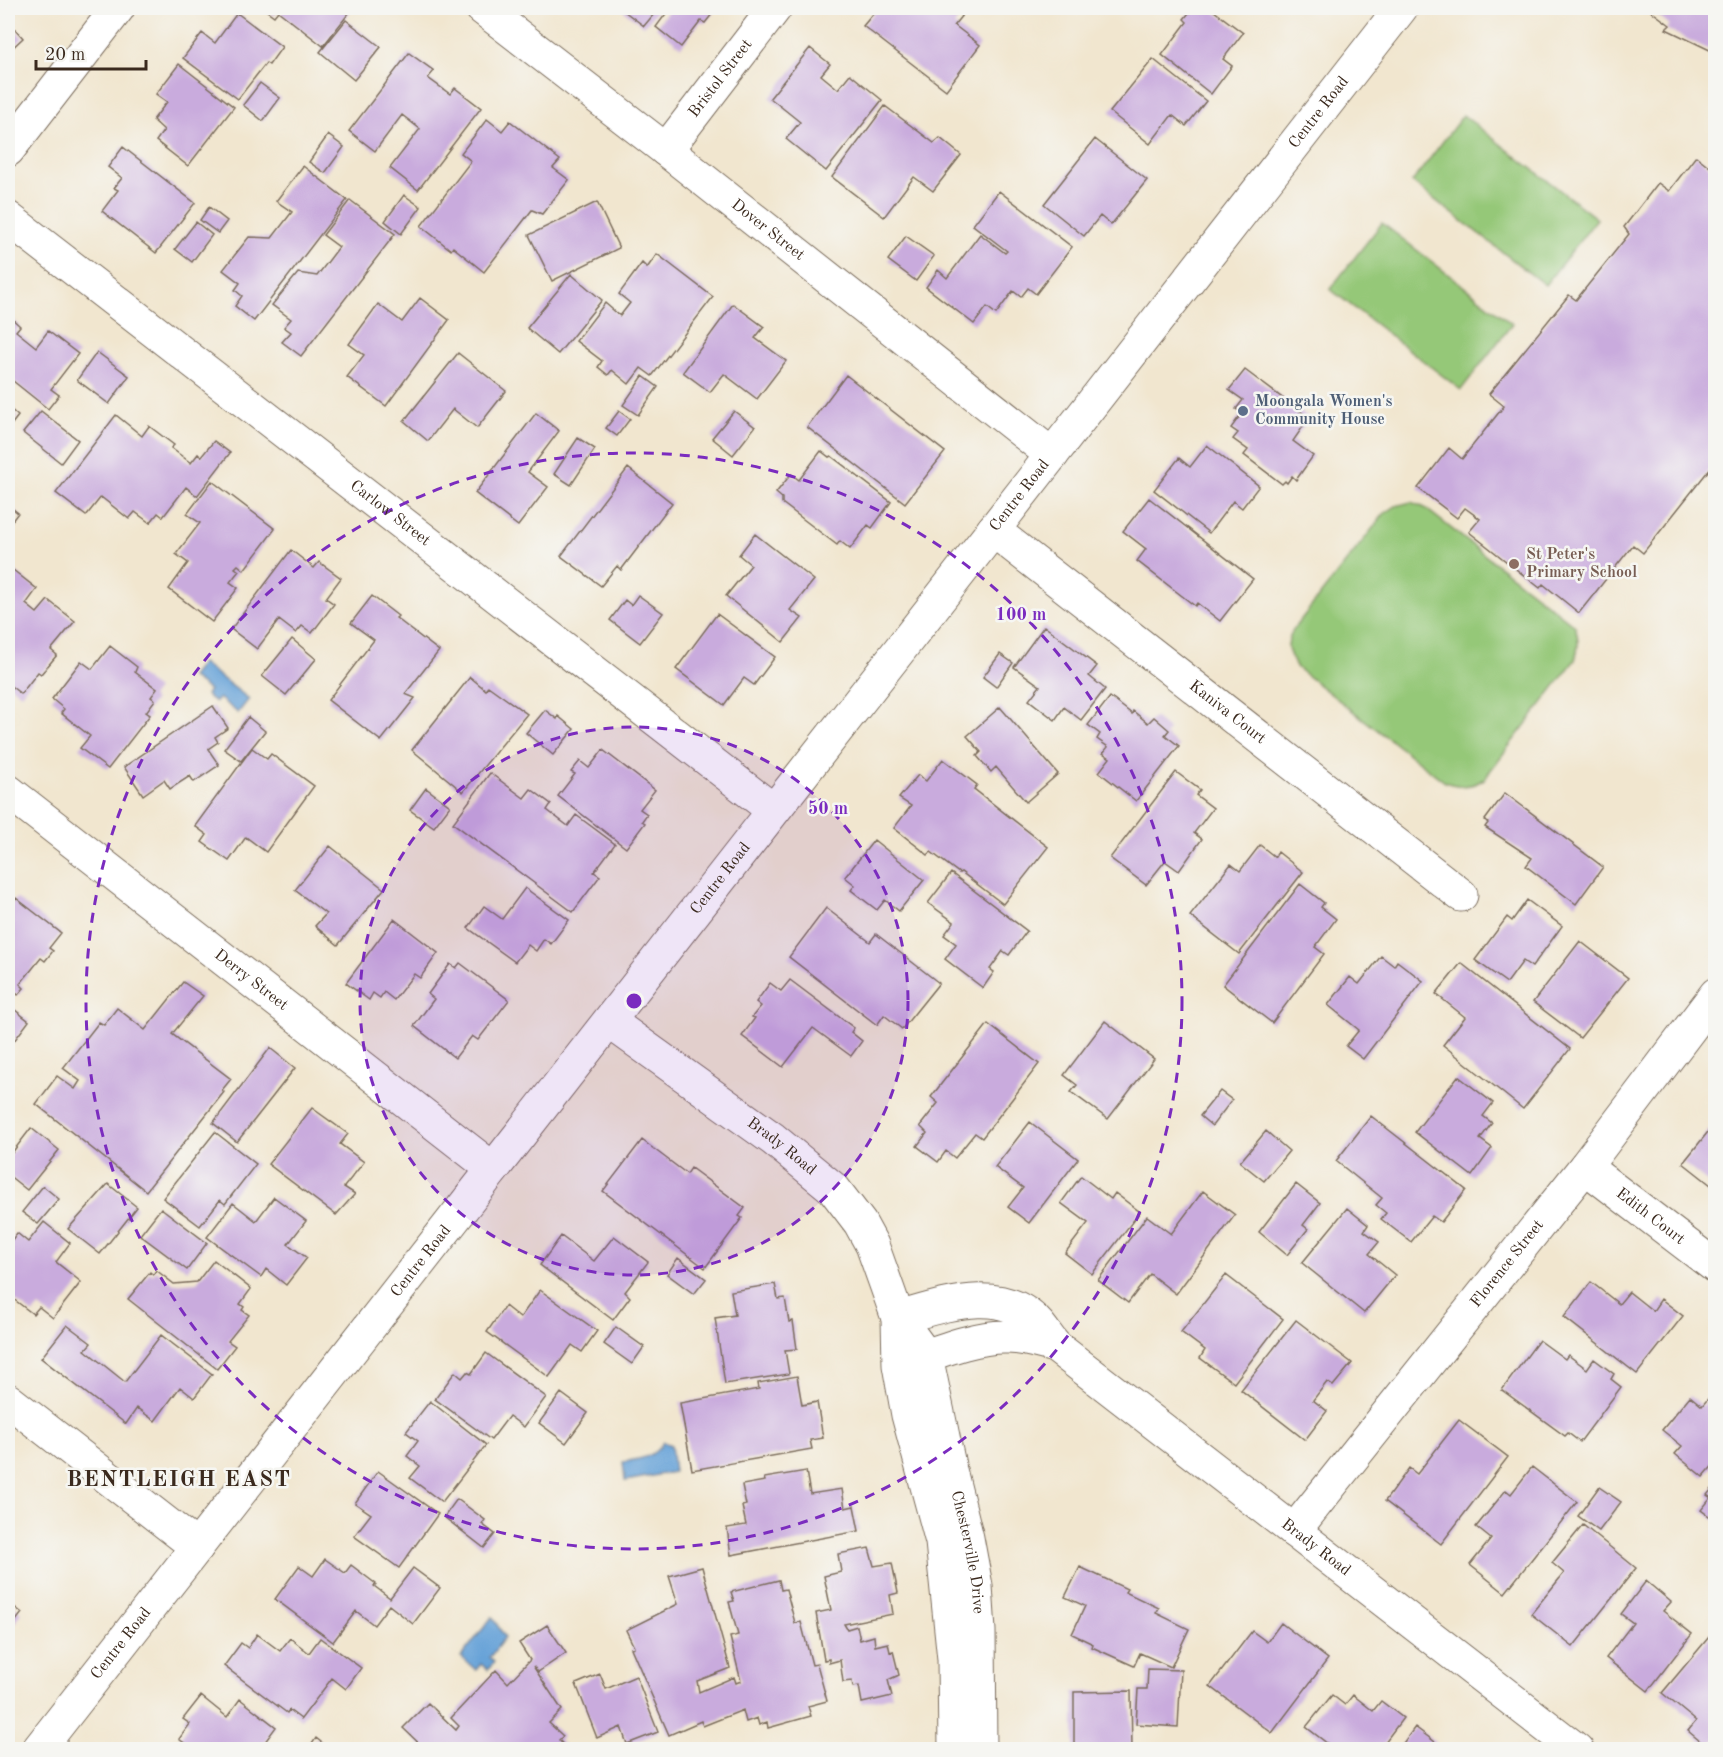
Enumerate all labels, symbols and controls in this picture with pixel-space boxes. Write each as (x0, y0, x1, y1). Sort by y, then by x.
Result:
scale bar (36, 33, 146, 71)
street label: Bristol Street (686, 36, 756, 121)
text: 20 m (45, 46, 85, 64)
street label: Centre Road (1286, 74, 1352, 152)
street label: Dover Street (728, 197, 808, 264)
place label: Moongala Women's Community House (1255, 394, 1393, 428)
marker: Moongala Women's Community House (1236, 404, 1250, 418)
street label: Centre Road (987, 457, 1053, 535)
street label: Carlow Street (347, 478, 433, 550)
place label: St Peter's Primary School (1526, 547, 1637, 581)
marker: St Peter's Primary School (1507, 557, 1521, 571)
text: 100 m (996, 606, 1046, 624)
street label: Kaniva Court (1186, 678, 1269, 748)
text: 50 m (808, 800, 848, 818)
street label: Centre Road (688, 840, 754, 918)
street label: Derry Street (211, 947, 291, 1014)
centre of rings (624, 991, 644, 1011)
street label: Brady Road (744, 1115, 819, 1179)
street label: Edith Court (1613, 1186, 1688, 1248)
street label: Florence Street (1468, 1217, 1547, 1311)
street label: Centre Road (388, 1222, 454, 1300)
district label: BENTLEIGH EAST (66, 1469, 292, 1491)
street label: Chesterville Drive (948, 1489, 986, 1614)
street label: Brady Road (1278, 1516, 1353, 1579)
street label: Centre Road (88, 1605, 154, 1683)

